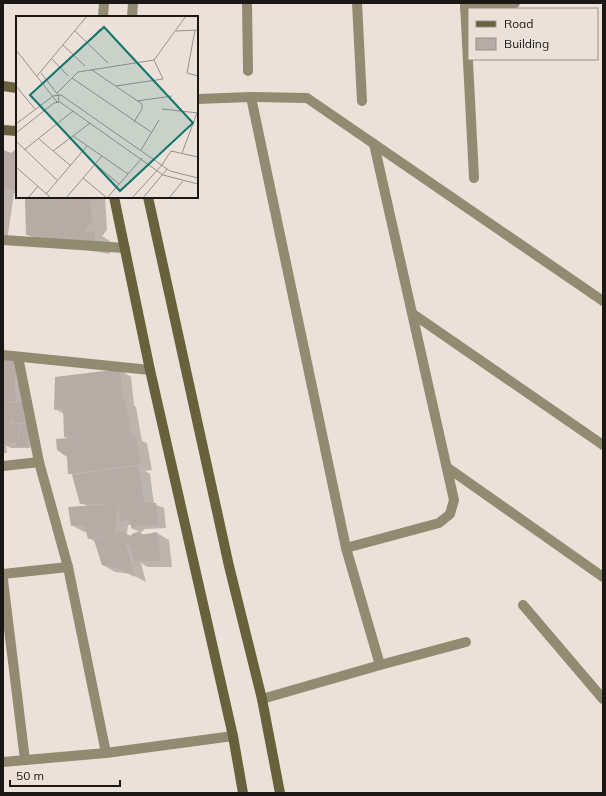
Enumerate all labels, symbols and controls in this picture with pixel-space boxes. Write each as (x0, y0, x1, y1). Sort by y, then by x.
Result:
legend (468, 8, 598, 60)
inset map (16, 16, 198, 198)
text: Road (504, 16, 533, 31)
text: Building (504, 36, 549, 51)
scale bar (10, 762, 120, 788)
text: 50 m (16, 768, 44, 783)

